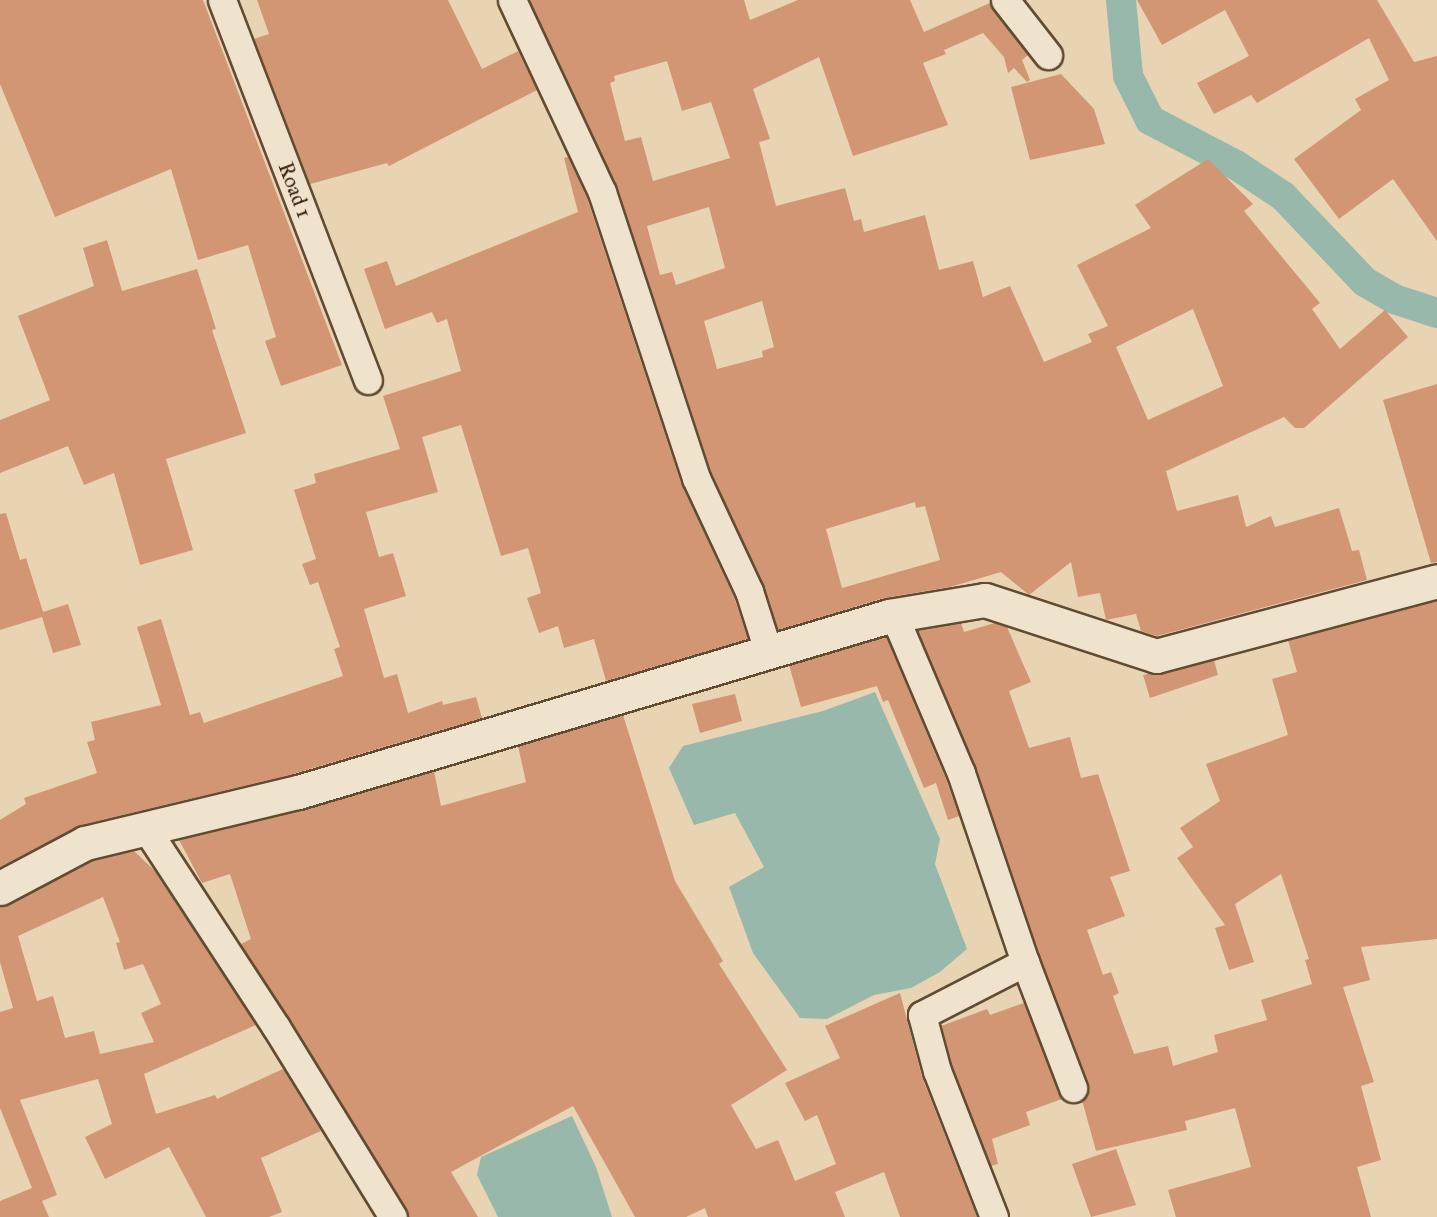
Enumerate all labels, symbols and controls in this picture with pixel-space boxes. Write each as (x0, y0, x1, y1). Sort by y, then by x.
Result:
street label: Road 1 (273, 159, 317, 221)

